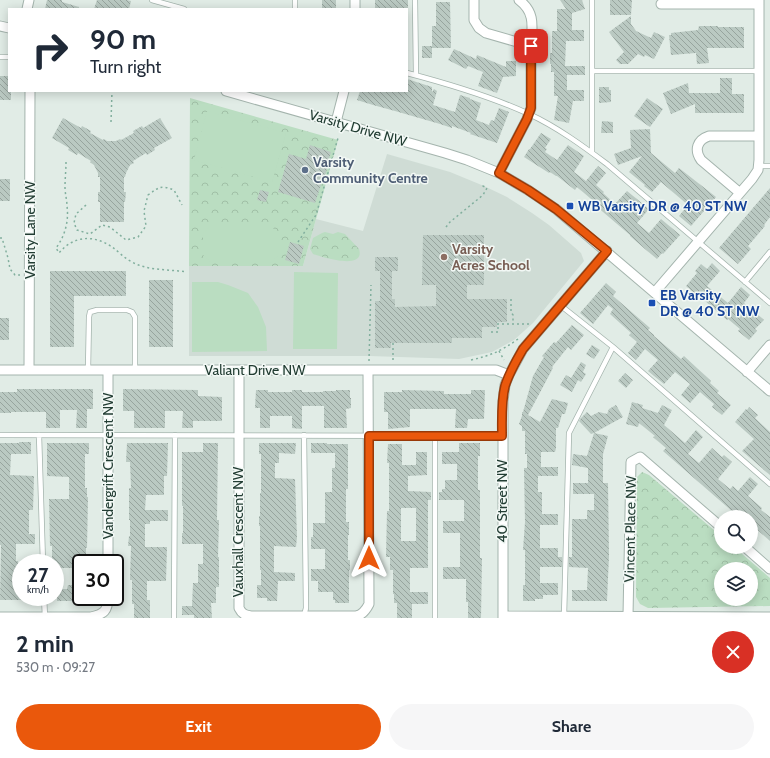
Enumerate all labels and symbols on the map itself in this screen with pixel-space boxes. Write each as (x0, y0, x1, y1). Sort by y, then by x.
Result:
pin (514, 29, 548, 63)
street label: Varsity Drive NW (307, 106, 409, 151)
place label: Varsity Community Centre (313, 153, 428, 187)
marker: Varsity Community Centre (300, 165, 310, 175)
street label: Varsity Lane NW (21, 180, 39, 279)
place label: WB Varsity DR @ 40 ST NW (578, 197, 748, 215)
marker: WB Varsity DR @ 40 ST NW (565, 201, 575, 211)
place label: Varsity Acres School (452, 240, 530, 274)
marker: Varsity Acres School (439, 252, 449, 262)
place label: EB Varsity DR @ 40 ST NW (660, 286, 760, 320)
marker: EB Varsity DR @ 40 ST NW (647, 298, 657, 308)
street label: Valiant Drive NW (205, 361, 306, 379)
street label: Vandergrift Crescent NW (99, 392, 117, 539)
street label: 40 Street NW (493, 459, 511, 543)
street label: Vauxhall Crescent NW (229, 466, 247, 597)
street label: Vincent Place NW (620, 475, 640, 582)
position arrow (348, 537, 390, 579)
speed limit sign: 30 (72, 554, 124, 606)

